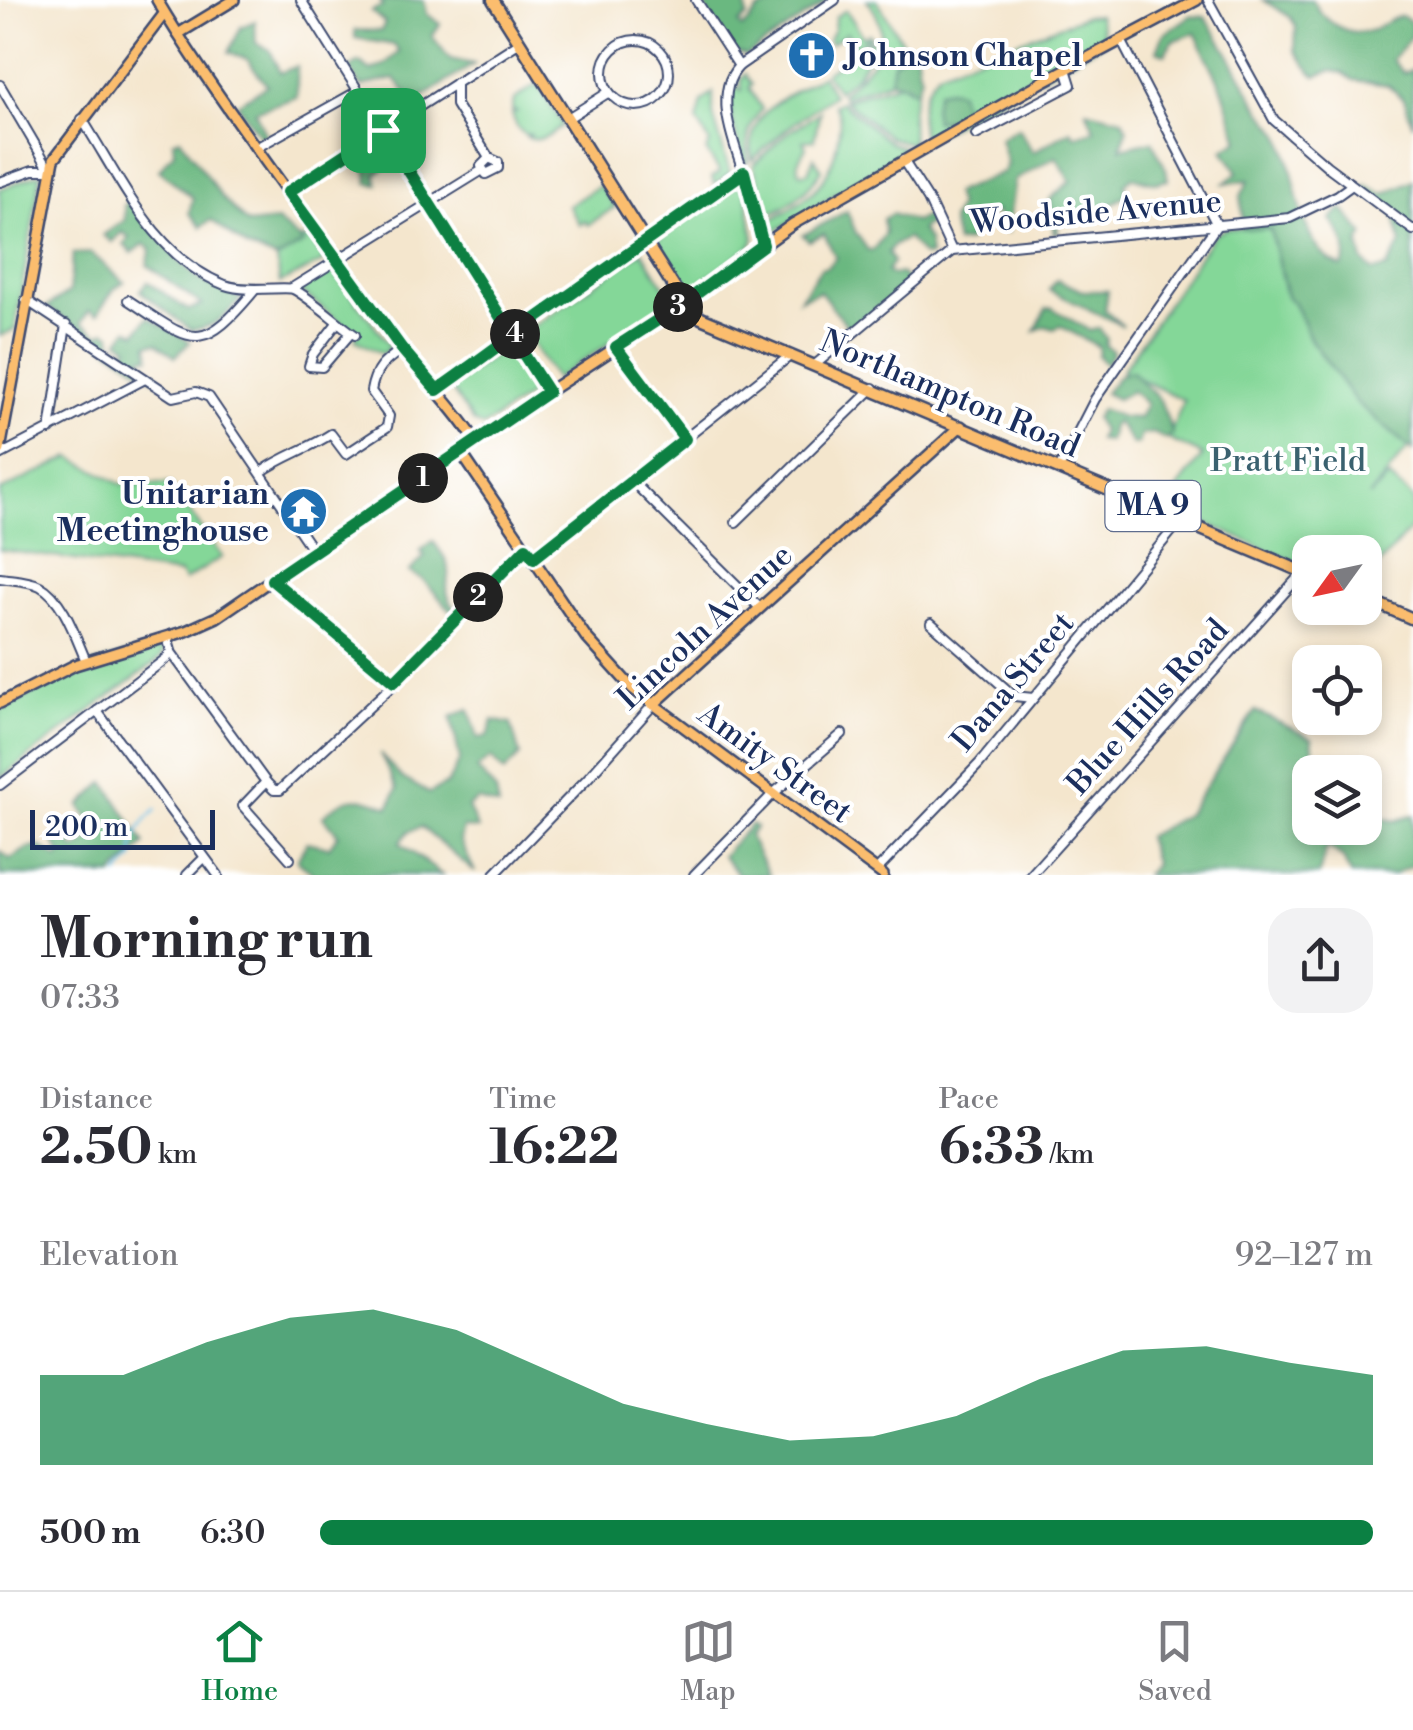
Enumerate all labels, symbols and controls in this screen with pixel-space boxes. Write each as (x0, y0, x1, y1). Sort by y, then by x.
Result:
church icon: Johnson Chapel (785, 30, 837, 82)
place label: Johnson Chapel (842, 36, 1082, 76)
pin (341, 88, 426, 173)
icon: arrive (356, 103, 411, 158)
street label: Woodside Avenue (968, 181, 1223, 243)
pin: 3 (653, 282, 703, 332)
text: 3 (670, 289, 686, 324)
pin: 4 (490, 309, 540, 359)
text: 4 (506, 316, 524, 351)
street label: Northampton Road (814, 321, 1086, 467)
park label: Pratt Field (1210, 441, 1366, 481)
pin: 1 (398, 453, 448, 503)
text: 1 (416, 460, 430, 495)
place label: Unitarian Meetinghouse (57, 474, 269, 551)
road number: MA 9 (1106, 481, 1200, 531)
temple icon: Unitarian Meetinghouse (278, 486, 330, 538)
street label: Lincoln Avenue (609, 535, 801, 719)
north arrow (1292, 535, 1382, 625)
map controls (1292, 535, 1382, 845)
pin: 2 (453, 572, 503, 622)
text: 2 (469, 579, 487, 614)
street label: Dana Street (943, 604, 1083, 760)
street label: Blue Hills Road (1058, 611, 1237, 804)
button: locate (1292, 645, 1382, 735)
street label: Amity Street (689, 693, 860, 832)
button: layers (1292, 755, 1382, 845)
scale bar (30, 805, 215, 850)
text: 200 m (45, 810, 128, 845)
text: Morning run (40, 906, 373, 975)
button: share (1268, 908, 1373, 1013)
text: 07:33 (40, 978, 120, 1018)
text: Distance (40, 1082, 153, 1117)
text: Time (489, 1082, 557, 1117)
text: Pace (939, 1082, 999, 1117)
text: 2.50 (40, 1117, 152, 1179)
text: 16:22 (489, 1117, 619, 1179)
text: 6:33 (939, 1117, 1044, 1179)
text: km (152, 1137, 197, 1172)
text: /km (1044, 1137, 1094, 1172)
text: Elevation (40, 1235, 179, 1275)
text: 92–127 m (1235, 1235, 1373, 1275)
text: 500 m (40, 1513, 141, 1553)
text: 6:30 (200, 1513, 266, 1553)
tab: Home (201, 1614, 278, 1709)
tab: Map (681, 1614, 736, 1709)
tab: Saved (1138, 1614, 1212, 1709)

